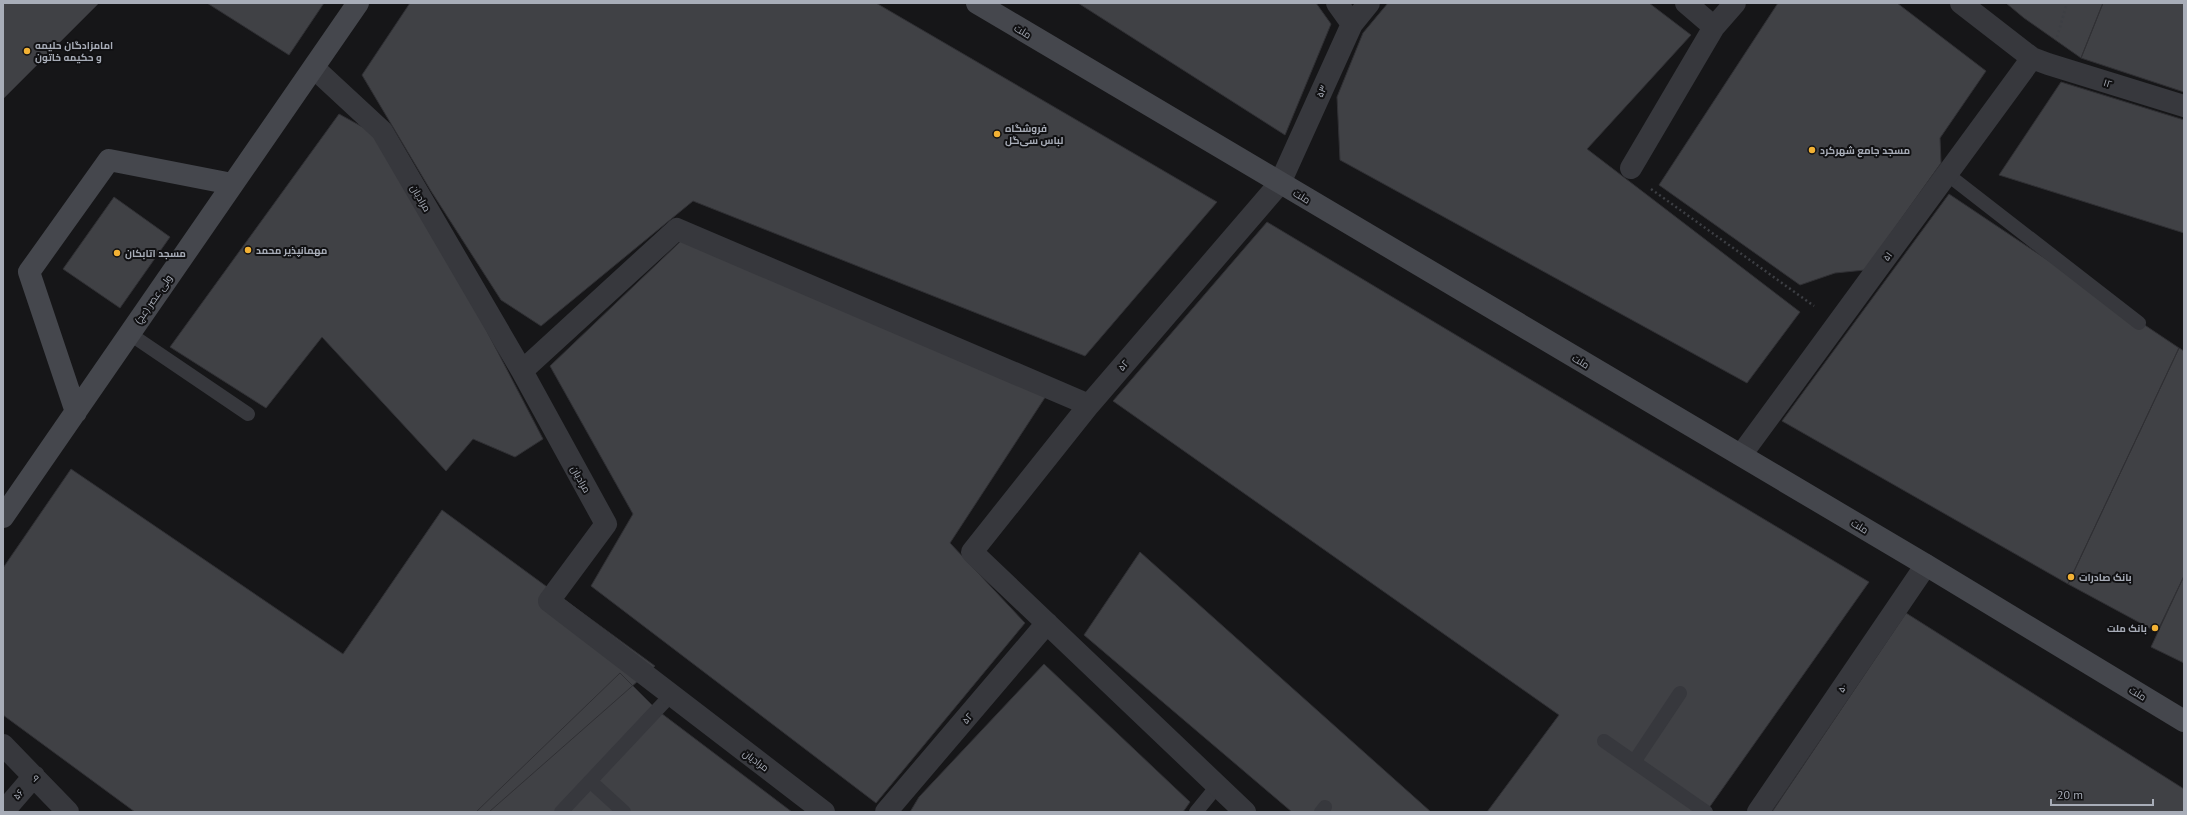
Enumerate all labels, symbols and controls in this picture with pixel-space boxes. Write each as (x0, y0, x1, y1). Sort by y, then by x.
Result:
street label: ملت (1012, 21, 1034, 42)
place label: امامزادگان حلیمه و حکیمه خاتون (35, 39, 113, 64)
marker: امامزادگان حلیمه و حکیمه خاتون (22, 46, 32, 56)
street label: ۱۲ (2102, 76, 2114, 91)
street label: ۵۳ (1313, 83, 1330, 99)
place label: فروشگاه لباس سی‌گل (1005, 122, 1063, 147)
marker: فروشگاه لباس سی‌گل (992, 129, 1002, 139)
place label: مسجد جامع شهرکرد (1820, 144, 1910, 158)
marker: مسجد جامع شهرکرد (1807, 145, 1817, 155)
street label: مرادیان (408, 182, 434, 214)
street label: ملت (1291, 186, 1313, 207)
place label: مهمانپذیر محمد (256, 244, 327, 257)
marker: مهمانپذیر محمد (243, 245, 253, 255)
place label: مسجد اتابکان (125, 247, 186, 260)
marker: مسجد اتابکان (112, 248, 122, 258)
street label: ۵۱ (1880, 249, 1895, 264)
street label: ولی عصر (عج) (132, 272, 175, 326)
street label: ملت (1570, 351, 1592, 372)
street label: ۵۲ (1115, 357, 1132, 374)
street label: مرادیان (568, 463, 593, 495)
street label: ملت (1849, 516, 1871, 537)
place label: بانک صادرات (2079, 571, 2132, 584)
marker: بانک صادرات (2066, 572, 2076, 582)
place label: بانک ملت (2107, 622, 2147, 635)
marker: بانک ملت (2150, 623, 2160, 633)
street label: ۵۰ (1835, 681, 1850, 695)
street label: ملت (2127, 683, 2149, 704)
street label: ۵۲ (959, 710, 976, 727)
street label: مرادیان (740, 746, 771, 774)
street label: ۹ (29, 772, 42, 785)
scale bar (2051, 781, 2153, 807)
street label: ۵۶ (10, 786, 27, 802)
text: 20 m (2057, 787, 2083, 802)

